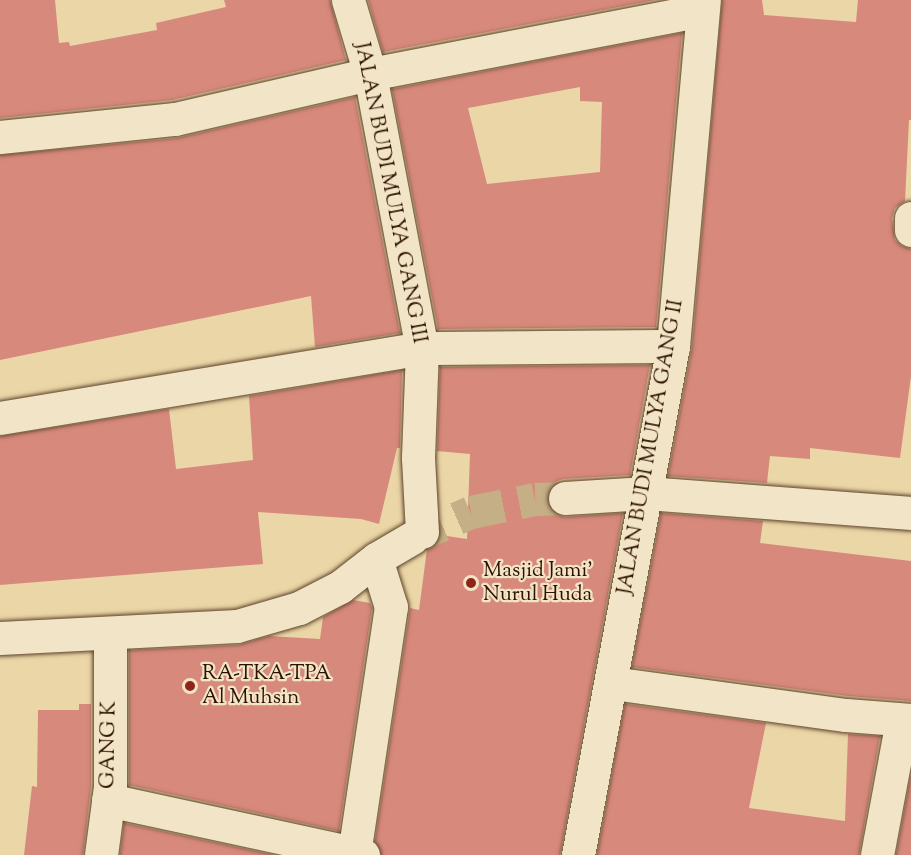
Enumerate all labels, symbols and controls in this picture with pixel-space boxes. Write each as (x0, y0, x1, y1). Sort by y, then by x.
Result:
street label: JALAN BUDI MULYA GANG III (348, 40, 432, 346)
street label: JALAN BUDI MULYA GANG II (613, 298, 689, 596)
place label: Masjid Jami' Nurul Huda (483, 558, 593, 608)
marker: Masjid Jami' Nurul Huda (464, 576, 478, 590)
place label: RA-TKA-TPA Al Muhsin (202, 661, 331, 711)
marker: RA-TKA-TPA Al Muhsin (183, 679, 197, 693)
street label: GANG K (96, 701, 122, 789)

